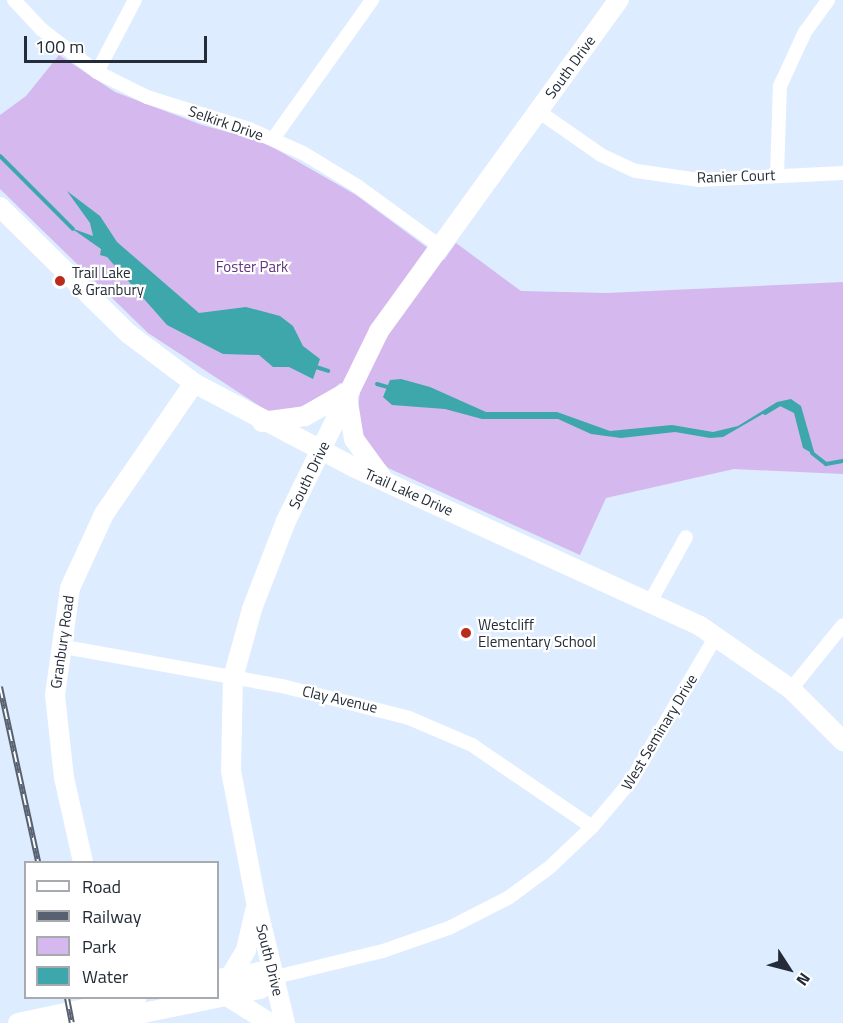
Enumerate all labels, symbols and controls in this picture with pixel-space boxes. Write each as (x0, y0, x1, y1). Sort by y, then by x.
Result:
scale bar (27, 24, 210, 62)
street label: South Drive (541, 32, 599, 102)
text: 100 m (35, 33, 84, 60)
street label: Selkirk Drive (186, 102, 266, 144)
street label: Ranier Court (696, 166, 776, 186)
park label: Foster Park (216, 258, 288, 276)
place label: Trail Lake & Granbury (72, 263, 144, 298)
marker: Trail Lake & Granbury (53, 274, 67, 288)
street label: South Drive (285, 438, 333, 512)
street label: Trail Lake Drive (362, 465, 456, 519)
street label: Granbury Road (47, 594, 77, 690)
place label: Westcliff Elementary School (478, 615, 596, 650)
marker: Westcliff Elementary School (459, 626, 473, 640)
street label: West Seminary Drive (617, 671, 701, 793)
street label: Clay Avenue (301, 682, 379, 716)
legend (24, 861, 219, 999)
text: Road (82, 873, 121, 900)
text: Railway (82, 903, 141, 930)
street label: South Drive (252, 922, 288, 998)
text: Park (82, 933, 116, 960)
north arrow (759, 939, 819, 999)
text: Water (82, 963, 128, 990)
text: N (791, 968, 817, 991)

